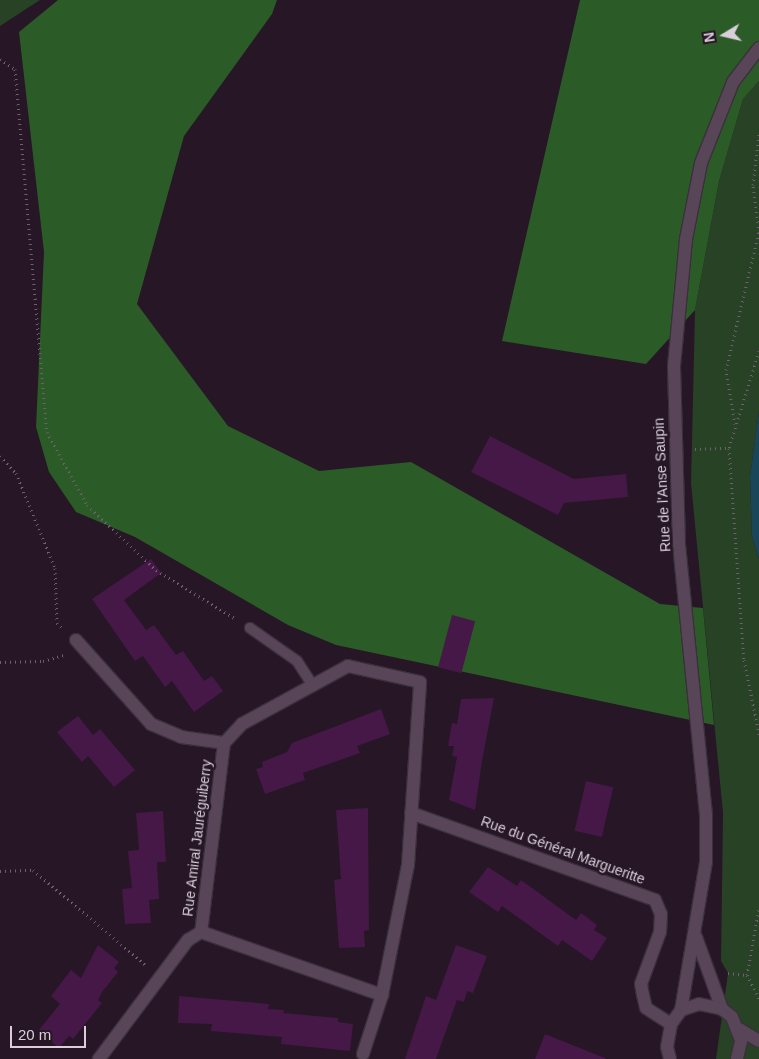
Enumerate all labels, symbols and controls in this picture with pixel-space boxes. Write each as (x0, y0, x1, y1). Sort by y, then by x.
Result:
north arrow (699, 10, 749, 60)
text: N (700, 31, 718, 44)
street label: Rue de l'Anse Saupin (650, 418, 674, 552)
street label: Rue Amiral Jauréguiberry (179, 758, 215, 918)
street label: Rue du Général Margueritte (479, 812, 647, 888)
scale bar (12, 1016, 89, 1048)
text: 20 m (18, 1026, 51, 1043)

